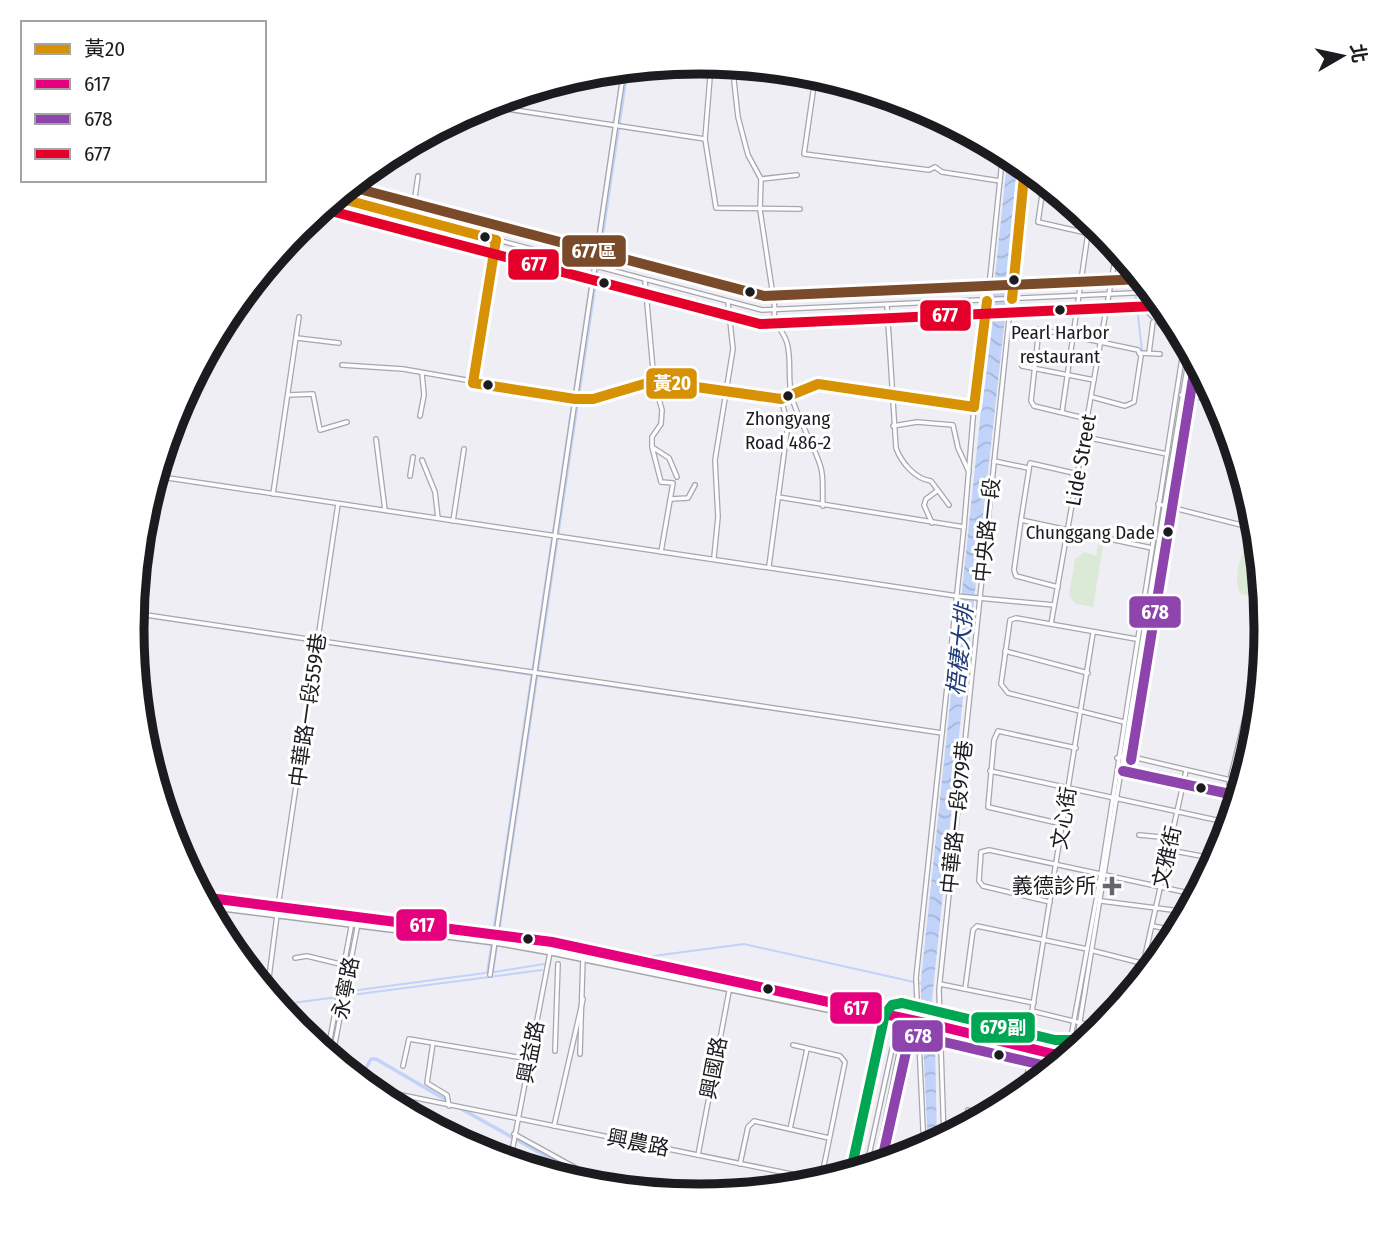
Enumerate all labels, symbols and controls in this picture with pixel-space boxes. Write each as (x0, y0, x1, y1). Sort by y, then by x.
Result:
legend (21, 21, 266, 182)
north arrow (1307, 21, 1377, 91)
text: 黃20 (84, 36, 125, 62)
text: 北 (1345, 42, 1371, 65)
text: 617 (84, 71, 110, 97)
text: 678 (84, 106, 113, 132)
text: 677 (84, 141, 111, 167)
unlabelled marker (478, 230, 492, 244)
line badge: 677區 (561, 234, 627, 268)
text: 677區 (572, 240, 616, 263)
line badge: 677 (507, 248, 560, 281)
text: 677 (521, 253, 547, 276)
unlabelled marker (1007, 273, 1021, 287)
unlabelled marker (597, 276, 611, 290)
unlabelled marker (743, 285, 757, 299)
line badge: 677 (919, 299, 972, 332)
marker: Pearl Harbor restaurant (1053, 303, 1067, 317)
text: 677 (932, 304, 958, 327)
place label: Pearl Harbor restaurant (1011, 321, 1109, 368)
line badge: 黃20 (645, 367, 698, 400)
text: 黃20 (653, 372, 691, 395)
unlabelled marker (481, 378, 495, 392)
marker: Zhongyang Road 486-2 (781, 389, 795, 403)
place label: Zhongyang Road 486-2 (745, 407, 831, 454)
street label: Lide Street (1060, 412, 1102, 508)
street label: 中央路一段 (969, 476, 1005, 584)
place label: Chunggang Dade (1026, 521, 1155, 544)
marker: Chunggang Dade (1161, 525, 1175, 539)
line badge: 678 (1128, 595, 1182, 629)
water label: 梧棲大排 (941, 600, 979, 697)
text: 678 (1141, 601, 1169, 624)
street label: 中華路一段559巷 (284, 631, 332, 789)
street label: 中華路一段979巷 (936, 739, 978, 895)
unlabelled marker (1194, 781, 1208, 795)
street label: 文心街 (1046, 785, 1082, 851)
street label: 文雅街 (1147, 823, 1187, 891)
place label: 義德診所 (1012, 873, 1096, 899)
marker: 義德診所 (1102, 876, 1122, 896)
line badge: 617 (395, 908, 448, 942)
text: 617 (409, 914, 435, 937)
unlabelled marker (521, 932, 535, 946)
street label: 永寧路 (327, 955, 365, 1021)
unlabelled marker (761, 982, 775, 996)
line badge: 617 (829, 991, 883, 1025)
text: 617 (843, 997, 869, 1020)
line badge: 679副 (970, 1011, 1036, 1044)
text: 679副 (980, 1016, 1026, 1039)
street label: 興益路 (512, 1019, 550, 1085)
line badge: 678 (891, 1019, 944, 1053)
text: 678 (904, 1025, 932, 1048)
street label: 興國路 (695, 1035, 733, 1101)
unlabelled marker (992, 1048, 1006, 1062)
street label: 興農路 (605, 1124, 671, 1162)

